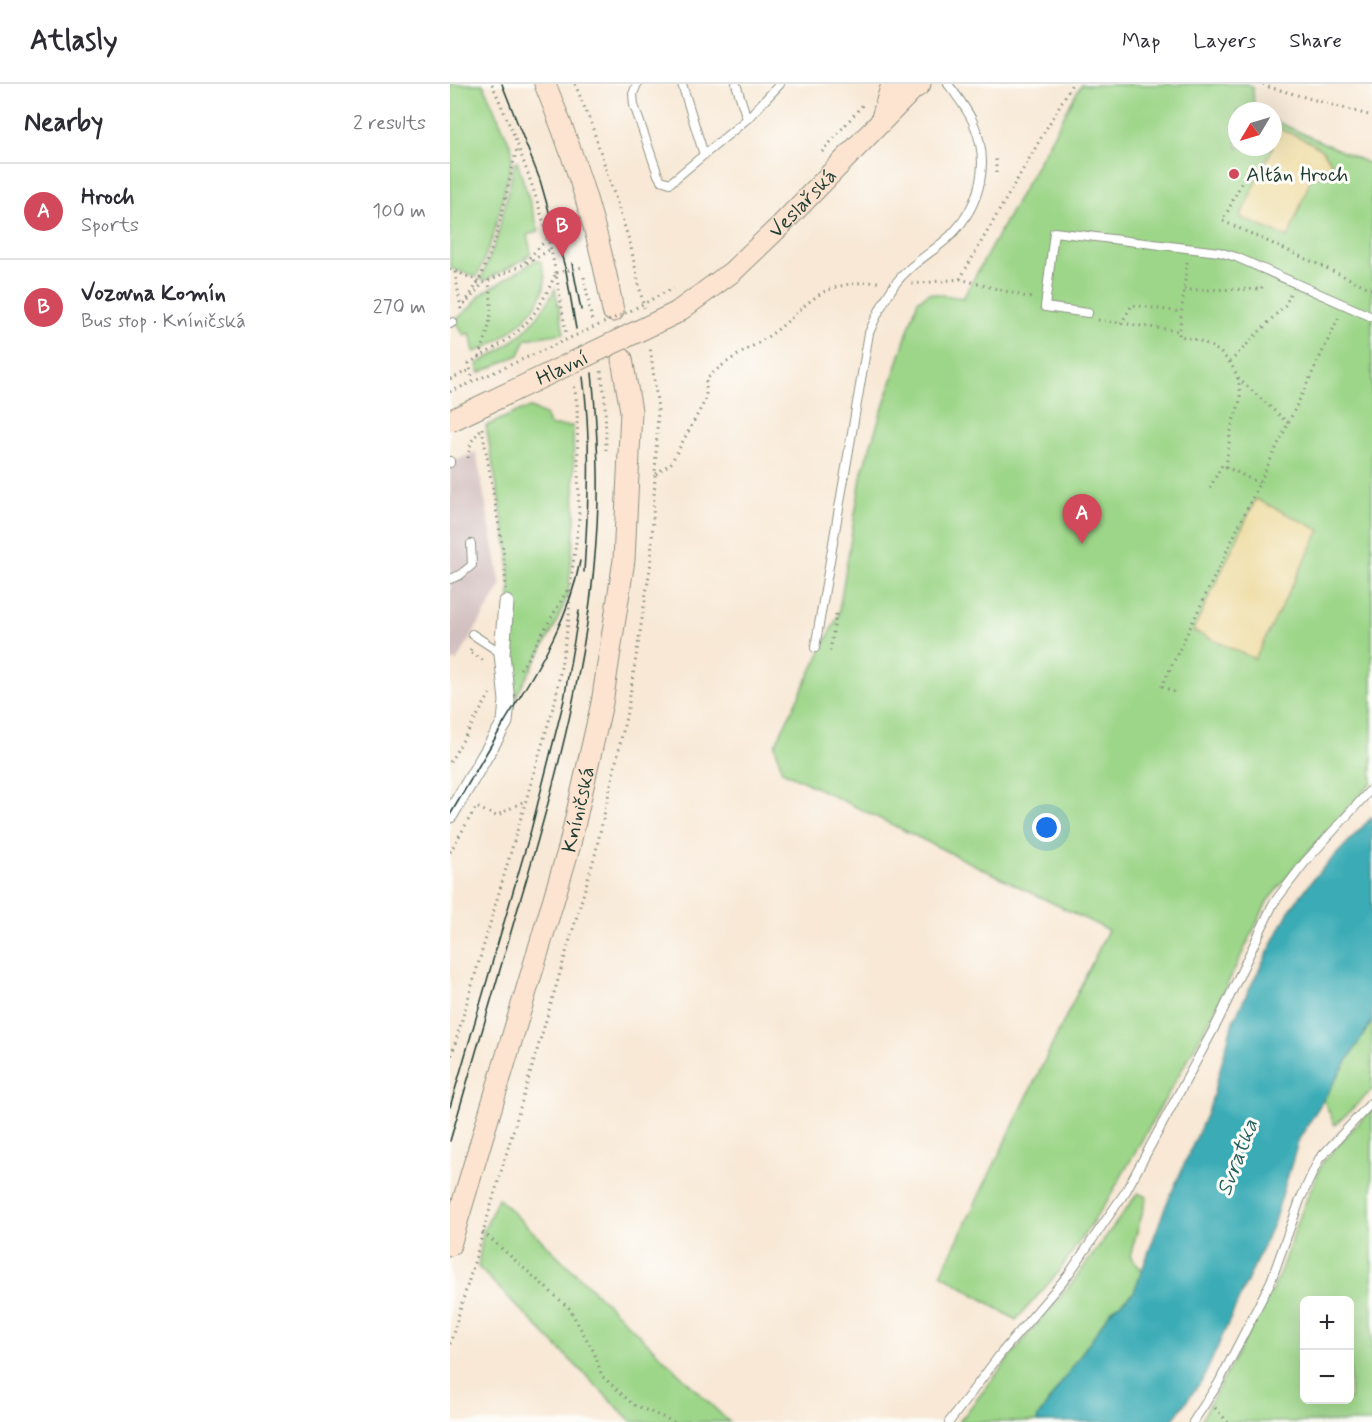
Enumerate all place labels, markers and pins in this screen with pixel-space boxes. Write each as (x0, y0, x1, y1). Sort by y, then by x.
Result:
place label: Altán Hroch (1246, 161, 1348, 189)
marker: Altán Hroch (1227, 167, 1241, 181)
pin: B (542, 208, 582, 257)
pin: A (1062, 494, 1102, 544)

